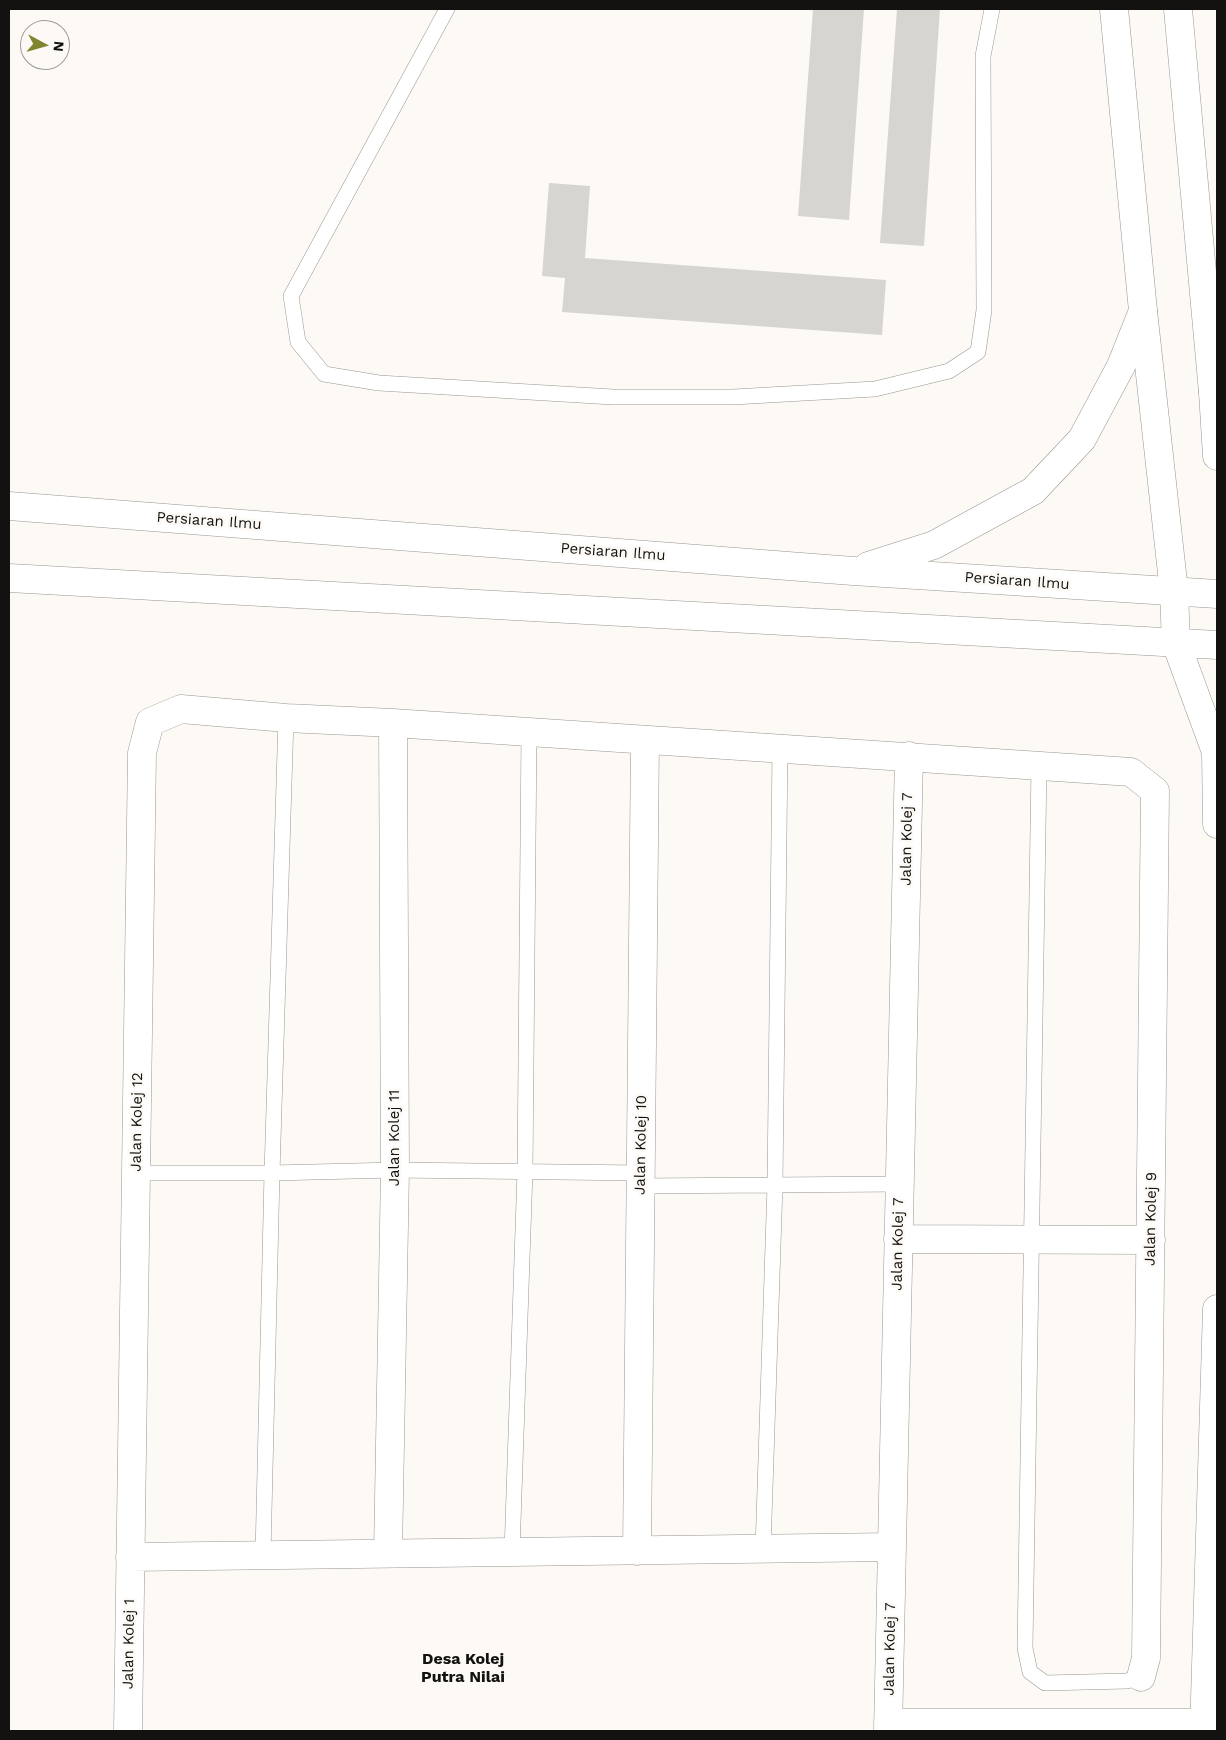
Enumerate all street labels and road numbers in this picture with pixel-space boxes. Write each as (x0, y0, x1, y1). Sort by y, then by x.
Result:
street label: Persiaran Ilmu (156, 508, 262, 534)
street label: Persiaran Ilmu (560, 539, 666, 565)
street label: Persiaran Ilmu (964, 568, 1070, 594)
street label: Jalan Kolej 7 (897, 792, 917, 886)
street label: Jalan Kolej 12 (127, 1072, 147, 1172)
street label: Jalan Kolej 11 (386, 1090, 404, 1186)
street label: Jalan Kolej 10 (631, 1095, 651, 1195)
street label: Jalan Kolej 9 (1141, 1172, 1161, 1266)
street label: Jalan Kolej 7 (888, 1197, 908, 1291)
street label: Jalan Kolej 1 (119, 1599, 139, 1689)
street label: Jalan Kolej 7 (880, 1602, 900, 1696)

